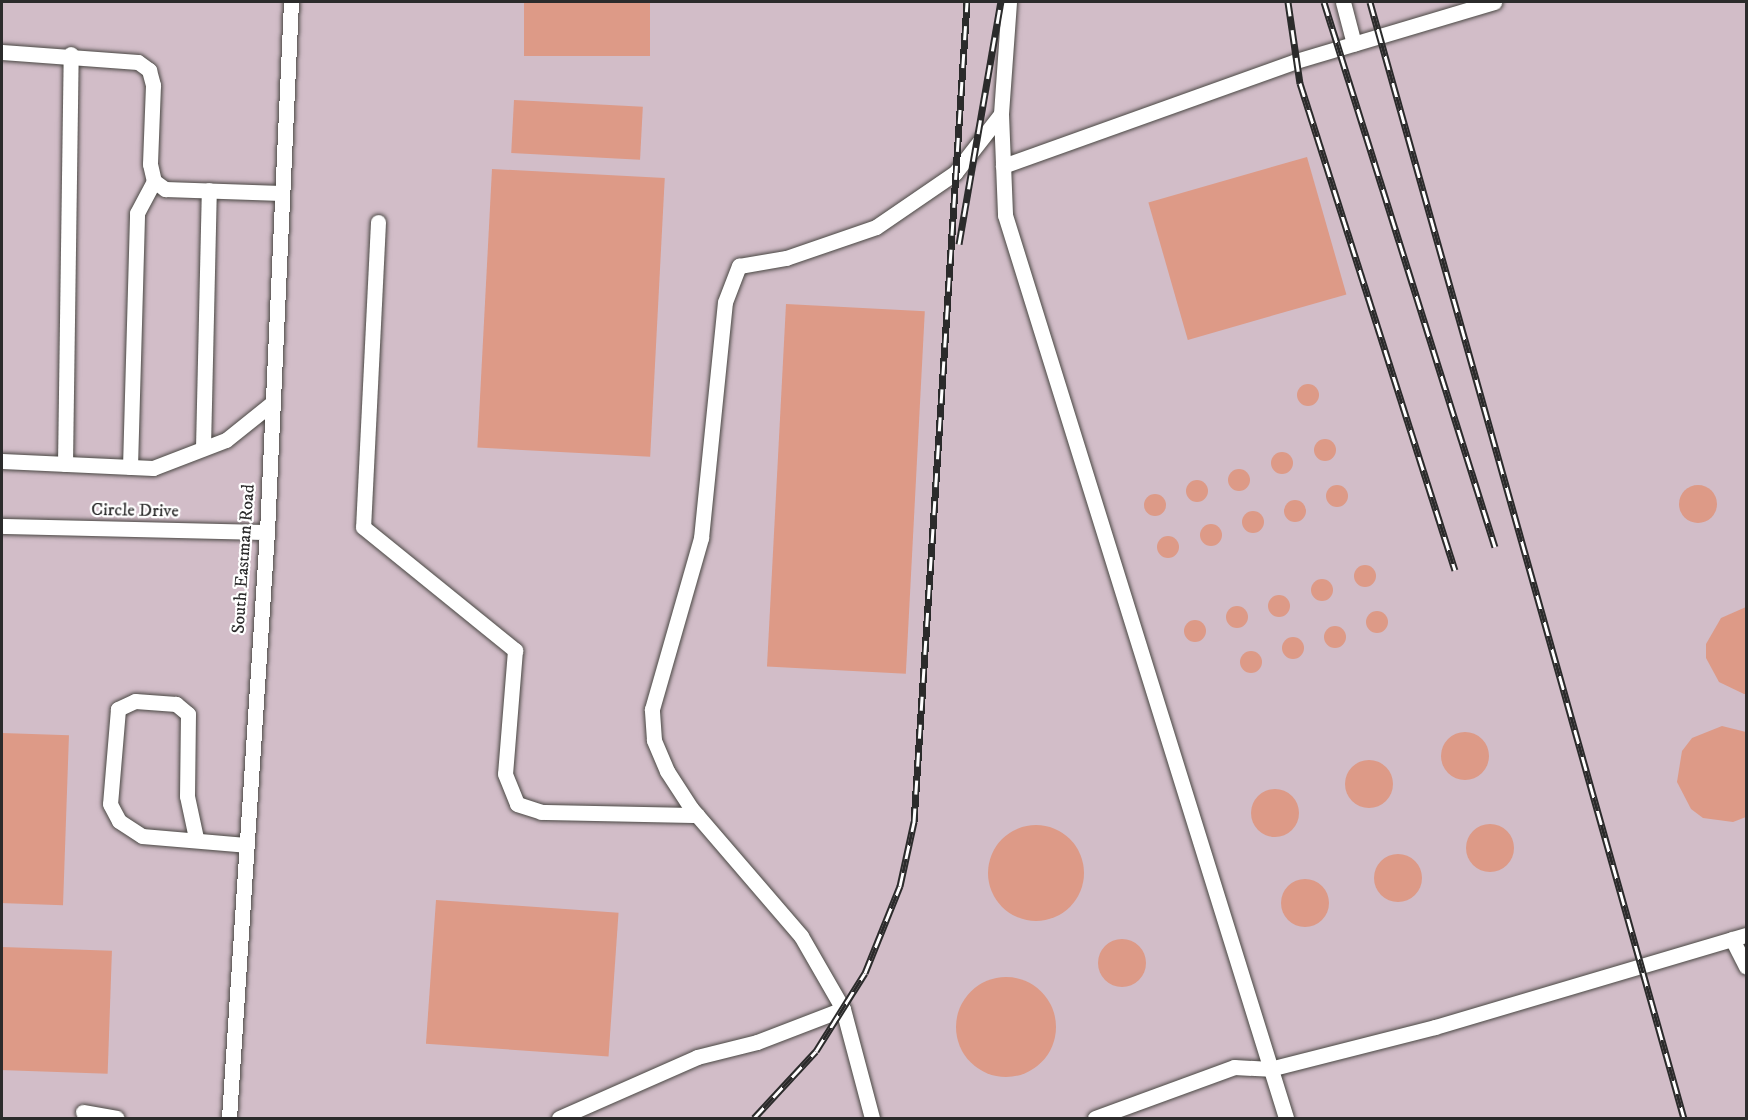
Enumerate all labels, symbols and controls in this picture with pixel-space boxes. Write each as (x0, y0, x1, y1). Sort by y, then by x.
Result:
street label: South Eastman Road (228, 484, 260, 634)
street label: Circle Drive (91, 499, 179, 523)

